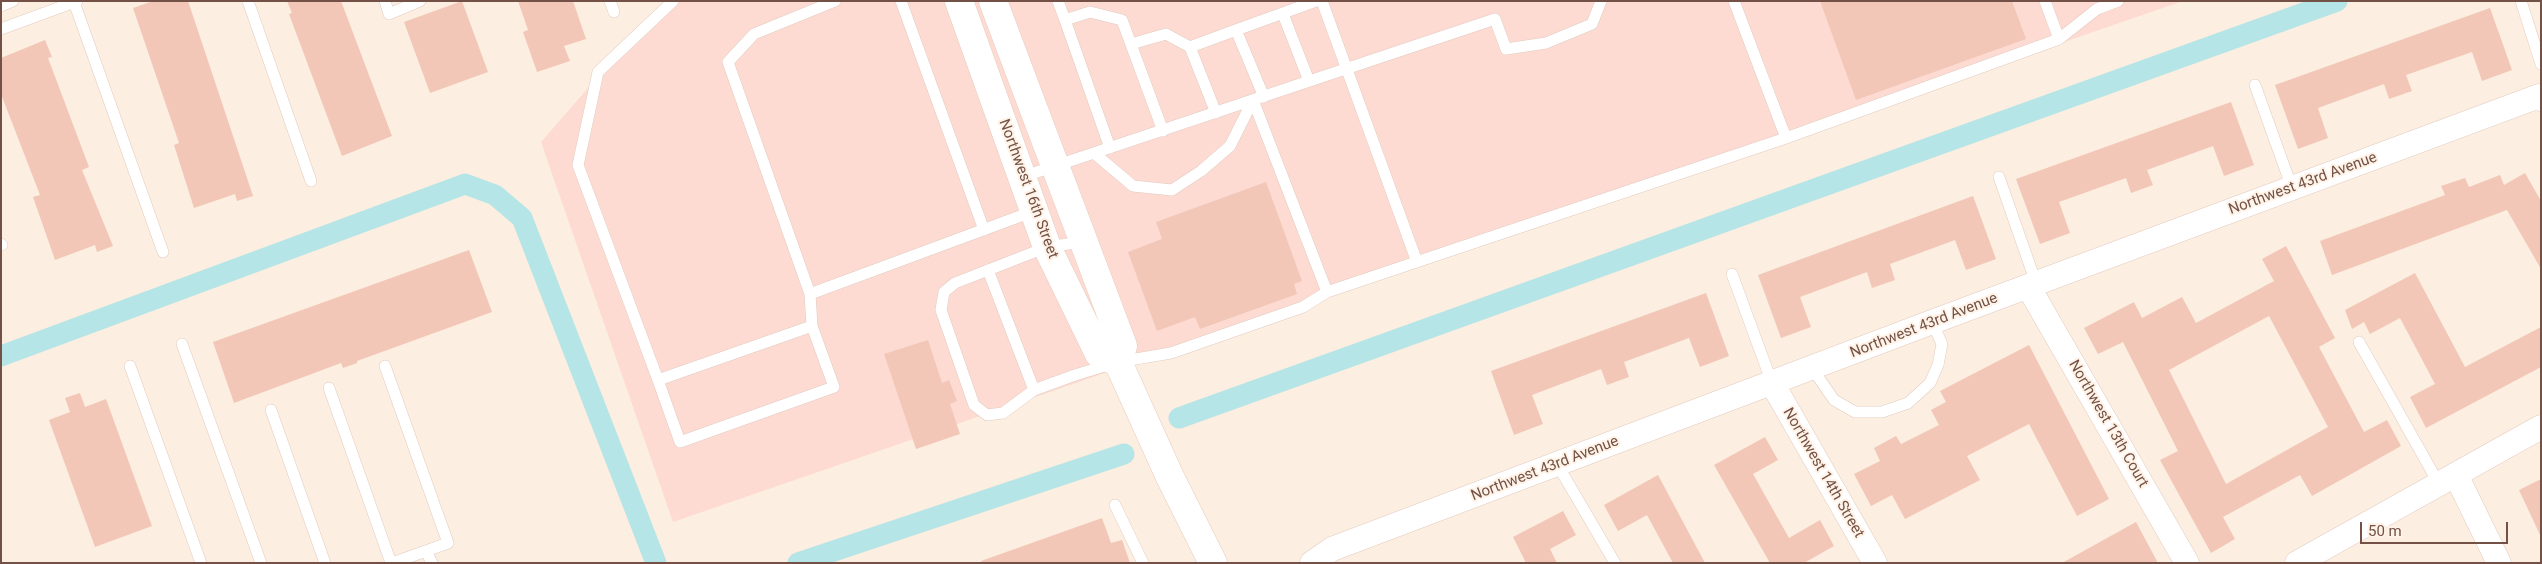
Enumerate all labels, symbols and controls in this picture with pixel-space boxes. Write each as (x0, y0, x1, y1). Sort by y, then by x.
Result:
street label: Northwest 16th Street (994, 117, 1062, 261)
street label: Northwest 43rd Avenue (2226, 149, 2380, 219)
street label: Northwest 43rd Avenue (1848, 290, 2000, 362)
street label: Northwest 13th Court (2064, 357, 2152, 491)
street label: Northwest 14th Street (1779, 405, 1867, 541)
street label: Northwest 43rd Avenue (1469, 433, 1621, 505)
scale bar (2362, 512, 2510, 544)
text: 50 m (2368, 522, 2402, 540)

